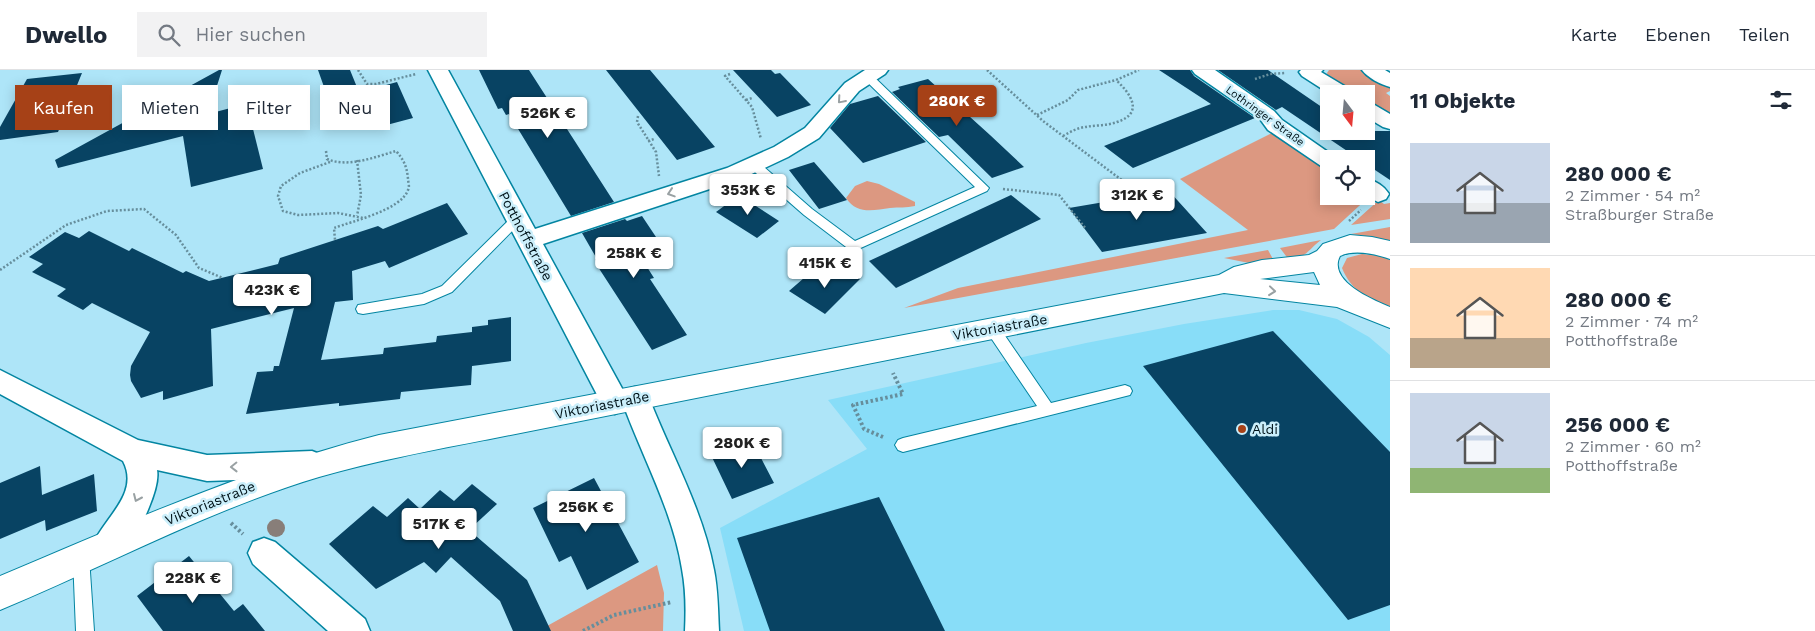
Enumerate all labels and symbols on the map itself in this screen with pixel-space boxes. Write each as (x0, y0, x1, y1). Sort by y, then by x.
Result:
street label: Lothringer Straße (1223, 83, 1307, 149)
pin: 280K € (916, 85, 998, 127)
north arrow (1320, 85, 1375, 140)
one-way arrow (837, 95, 846, 104)
pin: 526K € (507, 97, 589, 139)
pin: 353K € (707, 174, 789, 216)
pin: 312K € (1096, 178, 1178, 221)
one-way arrow (667, 188, 676, 198)
street label: Potthoffstraße (496, 189, 556, 283)
pin: 258K € (593, 236, 675, 279)
pin: 415K € (784, 246, 866, 289)
pin: 423K € (231, 274, 313, 316)
one-way arrow (1268, 285, 1276, 296)
street label: Viktoriastraße (951, 311, 1049, 343)
street label: Viktoriastraße (553, 388, 651, 422)
place label: Aldi (1252, 421, 1278, 437)
marker: Aldi (1236, 423, 1248, 435)
pin: 280K € (701, 426, 783, 469)
one-way arrow (230, 462, 238, 473)
street label: Viktoriastraße (163, 478, 257, 528)
pin: 256K € (545, 490, 627, 533)
one-way arrow (132, 493, 143, 502)
pin: 517K € (398, 508, 480, 550)
pin: 228K € (152, 562, 234, 604)

